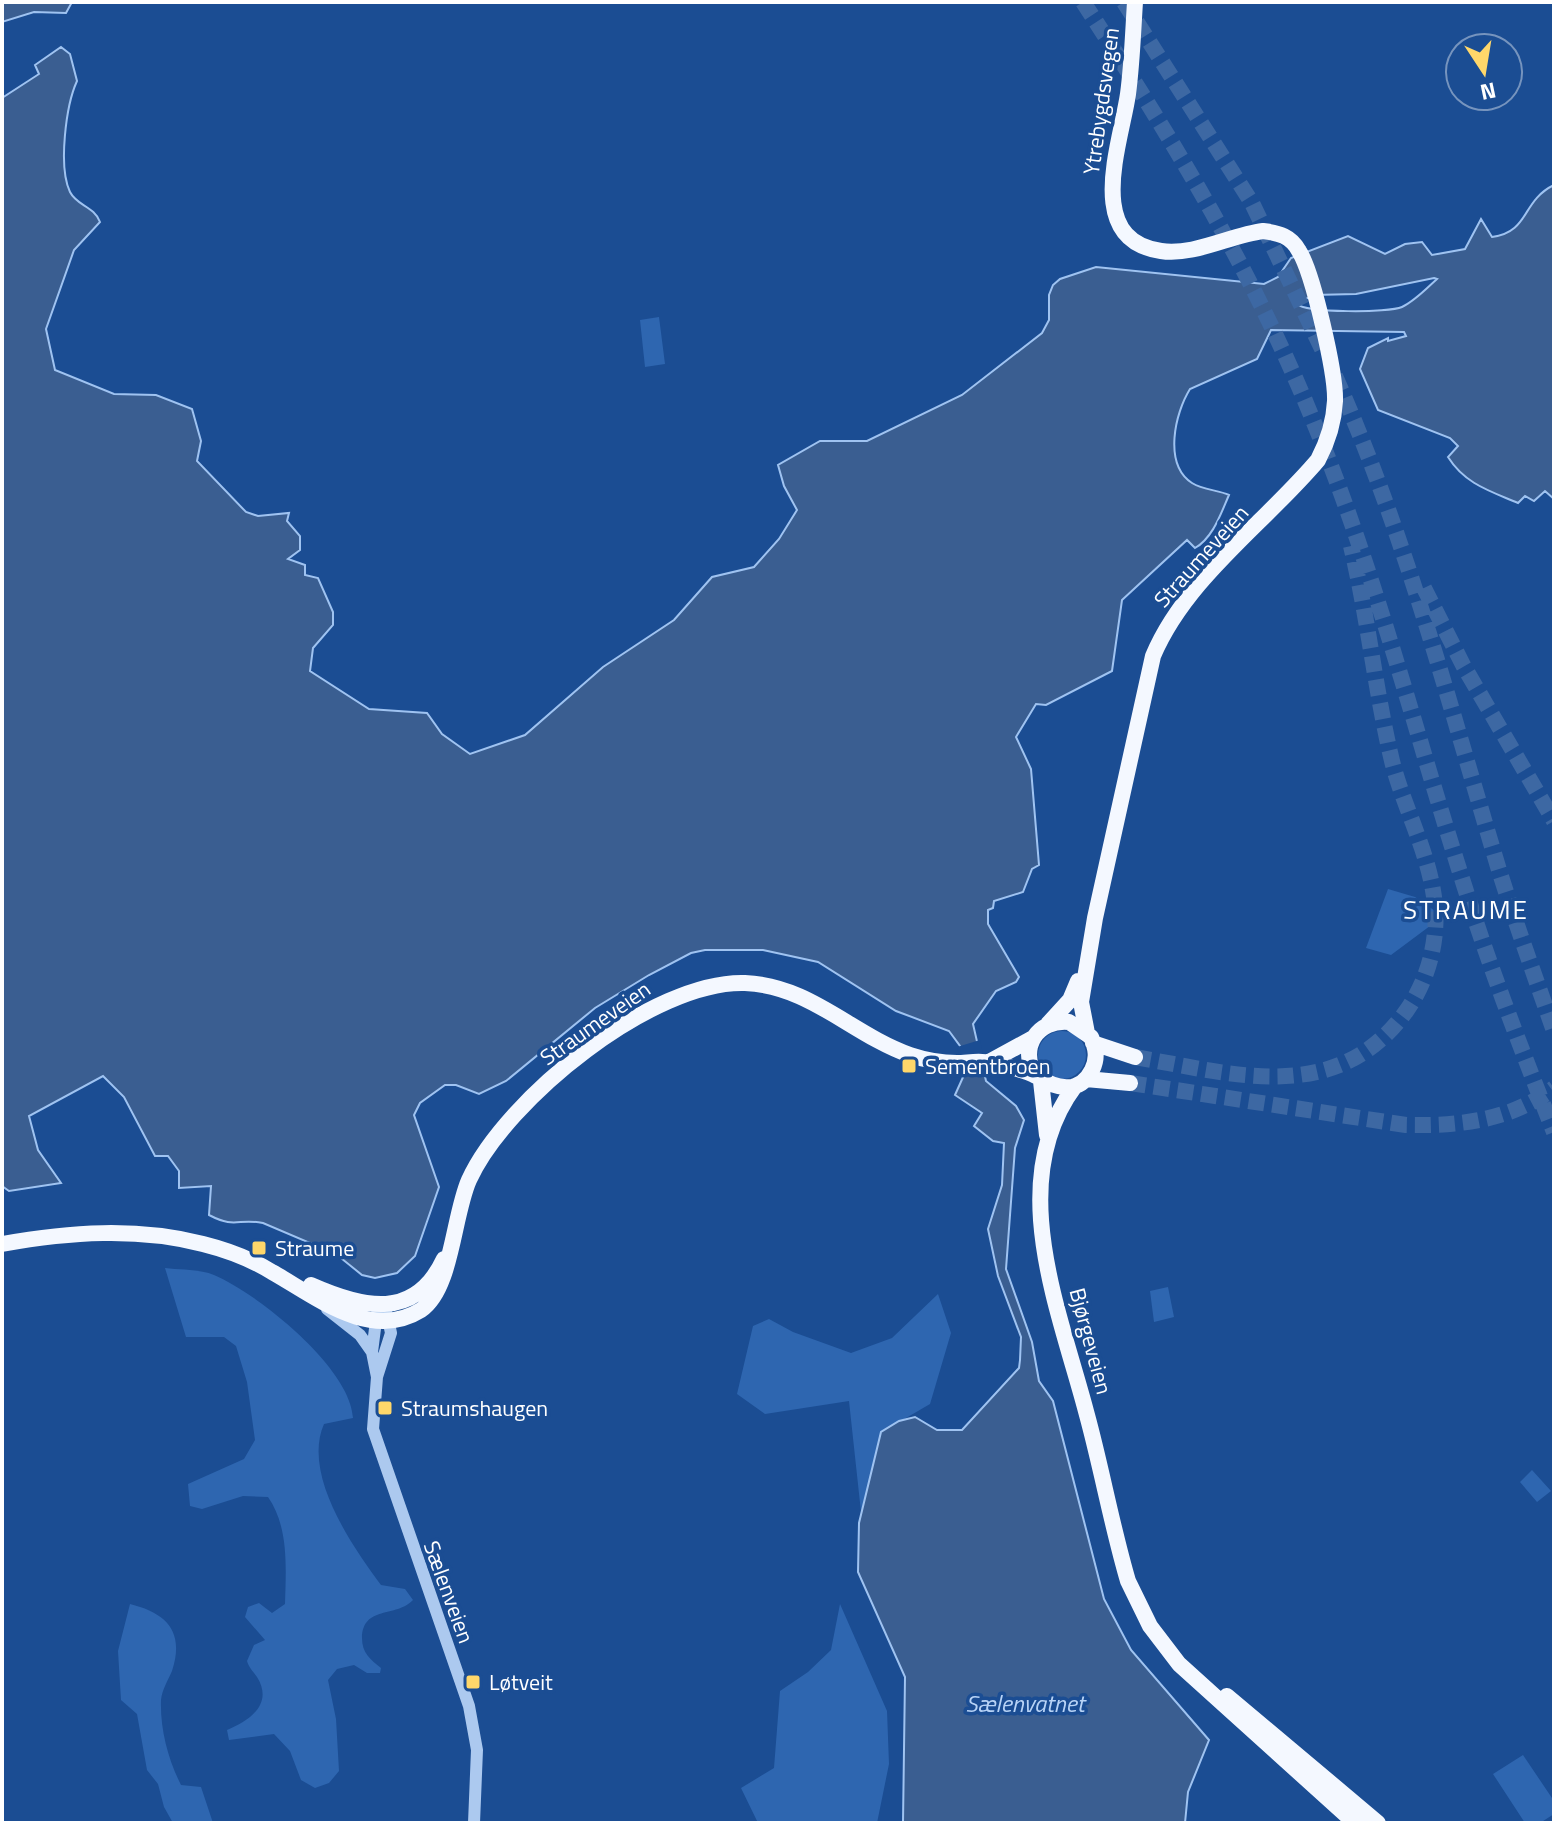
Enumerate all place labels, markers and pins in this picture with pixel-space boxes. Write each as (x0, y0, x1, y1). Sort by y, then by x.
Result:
place label: Sementbroen (925, 1049, 1051, 1083)
marker: Sementbroen (900, 1057, 918, 1075)
place label: Straume (275, 1231, 354, 1265)
marker: Straume (250, 1239, 268, 1257)
place label: Straumshaugen (401, 1391, 548, 1425)
marker: Straumshaugen (376, 1399, 394, 1417)
place label: Løtveit (489, 1665, 553, 1699)
marker: Løtveit (464, 1673, 482, 1691)

